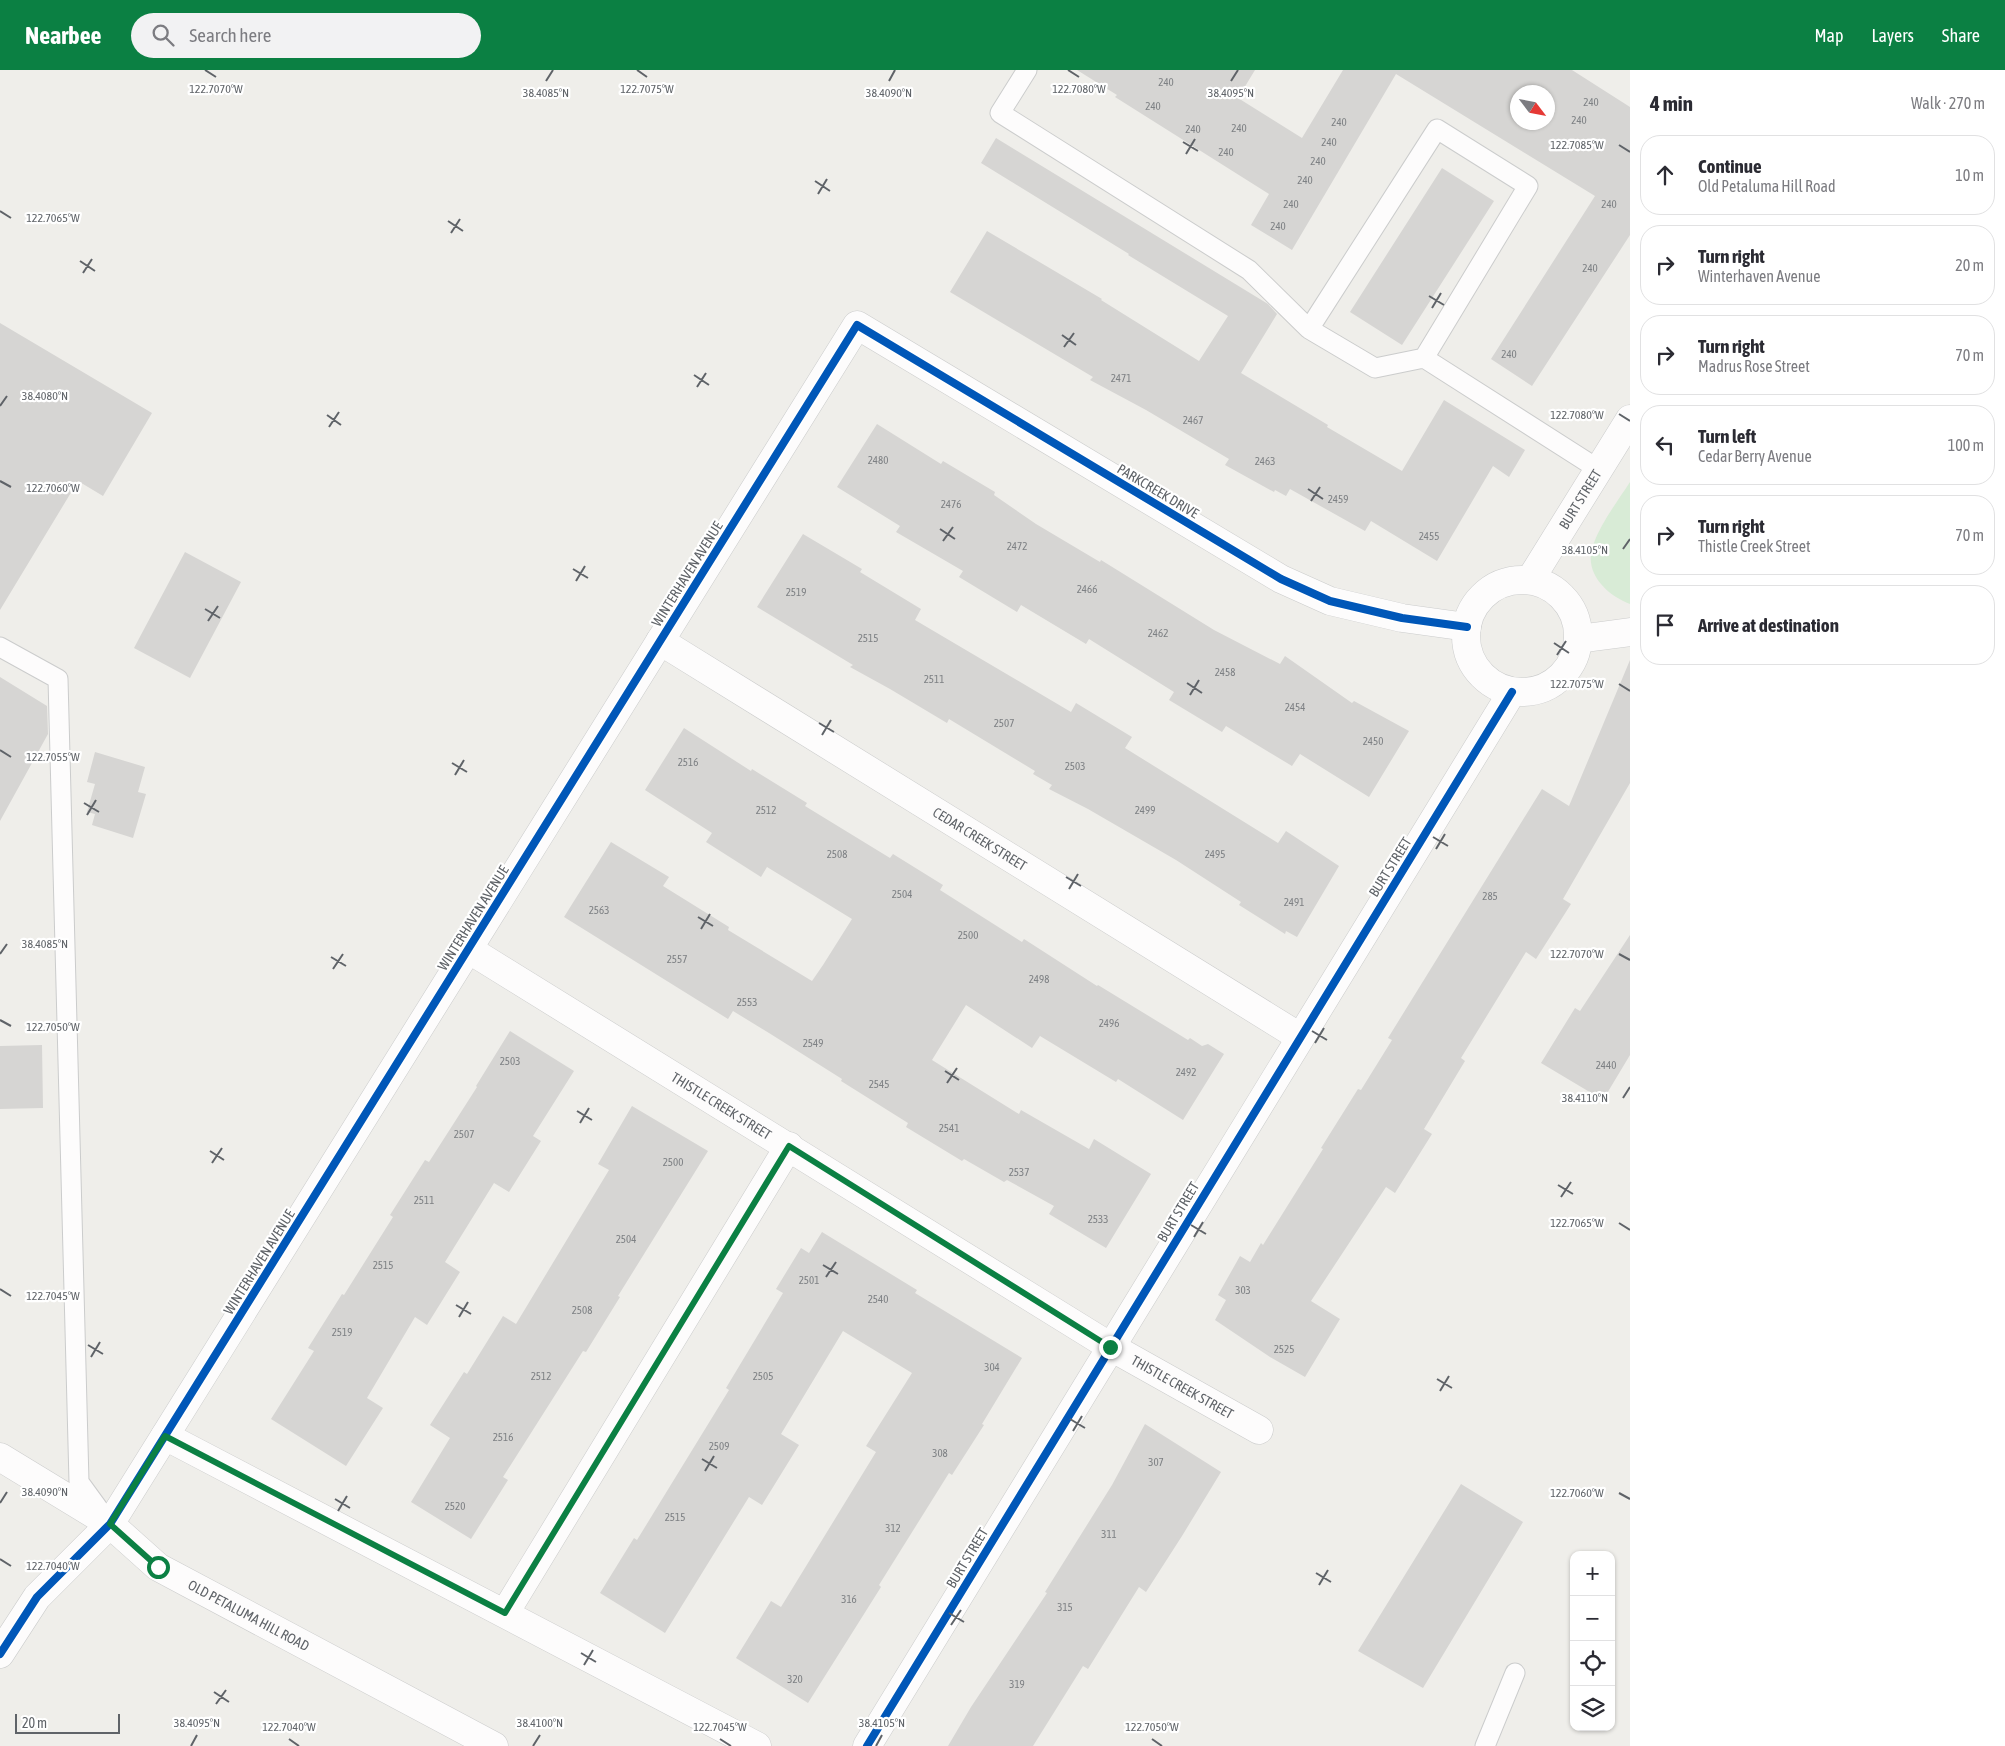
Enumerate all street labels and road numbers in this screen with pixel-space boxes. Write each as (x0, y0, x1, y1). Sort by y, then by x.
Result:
street label: PARKCREEK DRIVE (1115, 460, 1202, 522)
street label: BURT STREET (1556, 467, 1605, 532)
street label: WINTERHAVEN AVENUE (648, 519, 726, 629)
street label: CEDAR CREEK STREET (930, 804, 1029, 874)
street label: BURT STREET (1365, 834, 1415, 900)
street label: WINTERHAVEN AVENUE (434, 863, 512, 973)
street label: THISTLE CREEK STREET (669, 1069, 774, 1143)
street label: BURT STREET (1154, 1179, 1202, 1245)
street label: WINTERHAVEN AVENUE (220, 1207, 298, 1317)
street label: THISTLE CREEK STREET (1129, 1352, 1236, 1422)
street label: BURT STREET (943, 1525, 991, 1591)
street label: OLD PETALUMA HILL ROAD (185, 1577, 312, 1654)

